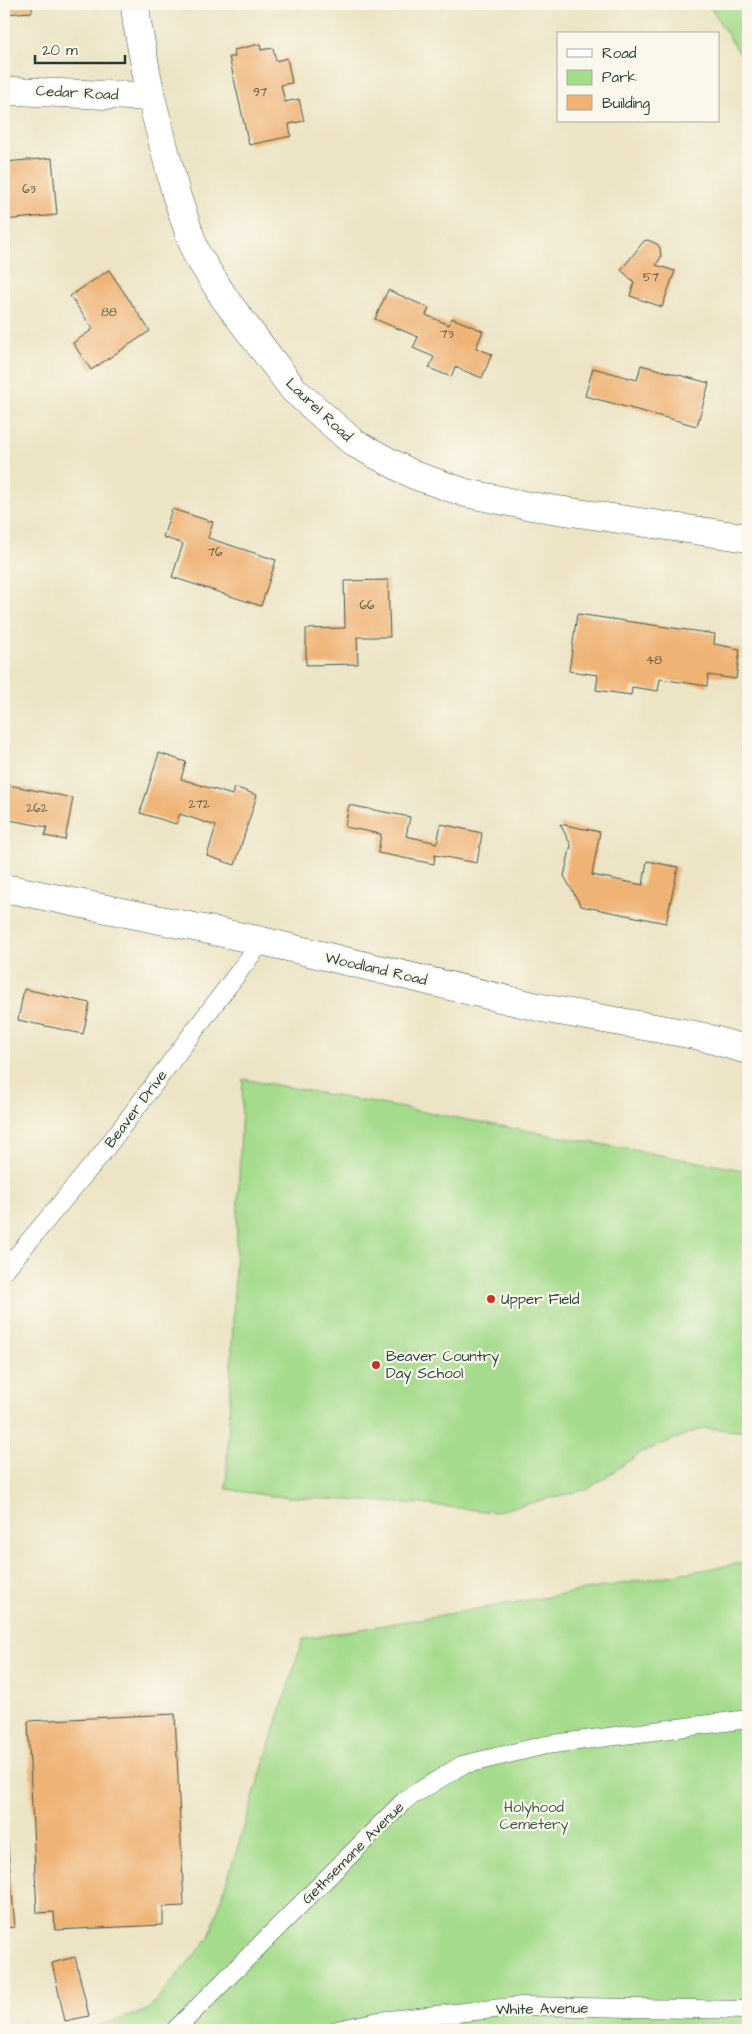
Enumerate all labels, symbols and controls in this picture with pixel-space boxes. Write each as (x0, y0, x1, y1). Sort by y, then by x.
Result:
scale bar (35, 32, 125, 64)
legend (557, 32, 720, 122)
text: 20 m (42, 40, 78, 61)
text: Road (602, 43, 637, 64)
text: Park (602, 67, 637, 88)
street label: Cedar Road (35, 80, 119, 106)
house number: 97 (253, 84, 268, 101)
text: Building (602, 93, 650, 115)
house number: 63 (22, 181, 36, 198)
house number: 57 (643, 269, 660, 286)
house number: 88 (101, 304, 117, 321)
house number: 73 (440, 326, 454, 343)
street label: Laurel Road (281, 373, 357, 447)
house number: 76 (208, 544, 223, 561)
house number: 66 (359, 597, 375, 614)
house number: 48 (646, 652, 662, 669)
house number: 272 (188, 796, 210, 813)
house number: 262 (26, 800, 48, 817)
street label: Woodland Road (323, 947, 429, 991)
street label: Beaver Drive (100, 1066, 172, 1152)
place label: Upper Field (501, 1289, 580, 1310)
marker: Upper Field (485, 1293, 497, 1305)
place label: Beaver Country Day School (386, 1346, 499, 1385)
marker: Beaver Country Day School (370, 1359, 382, 1371)
street label: Gethsemane Avenue (297, 1797, 409, 1909)
park label: Holyhood Cemetery (499, 1797, 569, 1836)
street label: White Avenue (495, 1998, 589, 2020)

